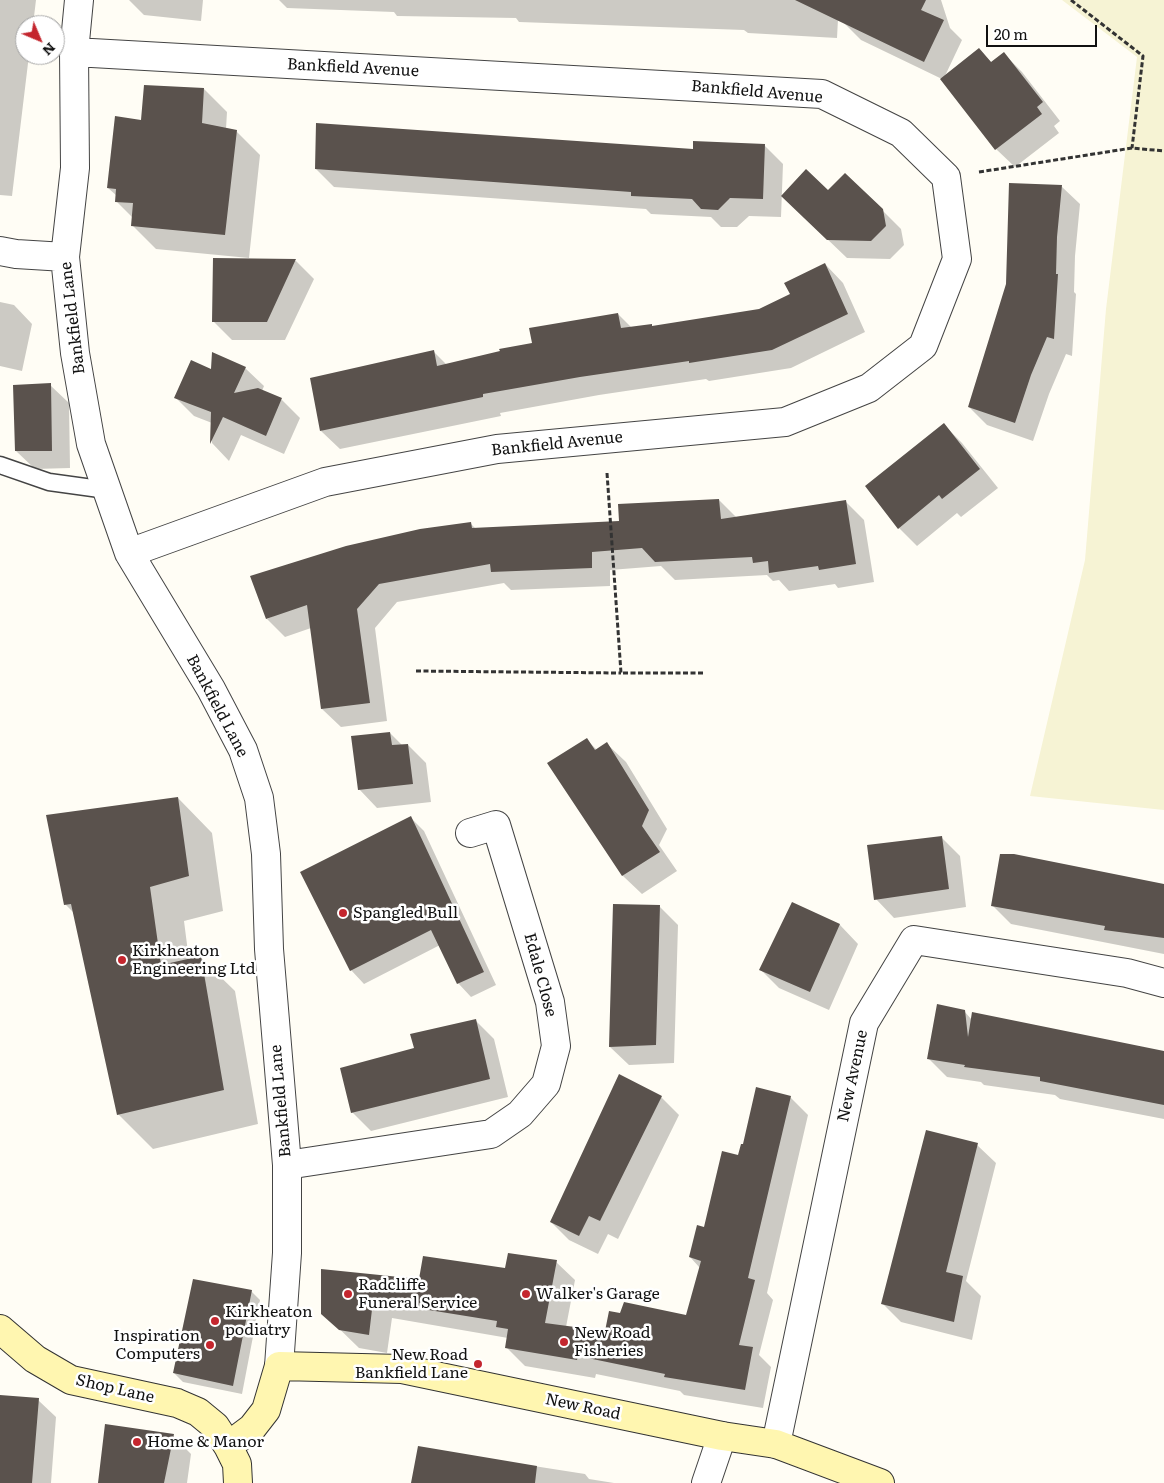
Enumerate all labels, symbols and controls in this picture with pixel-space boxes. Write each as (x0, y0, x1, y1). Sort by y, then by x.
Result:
north arrow (15, 15, 65, 65)
scale bar (989, 15, 1100, 47)
text: 20 m (994, 22, 1028, 45)
text: N (39, 39, 61, 61)
street label: Bankfield Avenue (287, 55, 419, 81)
street label: Bankfield Avenue (690, 77, 824, 107)
street label: Bankfield Lane (57, 261, 89, 375)
street label: Bankfield Avenue (490, 428, 624, 460)
street label: Bankfield Lane (182, 651, 252, 761)
place label: Spangled Bull (353, 903, 458, 923)
marker: Spangled Bull (337, 907, 349, 919)
street label: Edale Close (520, 931, 560, 1019)
place label: Kirkheaton Engineering Ltd (132, 941, 255, 979)
marker: Kirkheaton Engineering Ltd (116, 954, 128, 966)
street label: New Avenue (834, 1028, 872, 1124)
street label: Bankfield Lane (266, 1044, 296, 1158)
place label: Radcliffe Funeral Service (358, 1275, 477, 1313)
place label: Walker's Garage (536, 1284, 660, 1304)
marker: Radcliffe Funeral Service (342, 1288, 354, 1300)
marker: Walker's Garage (520, 1288, 532, 1300)
place label: Kirkheaton podiatry (225, 1302, 313, 1340)
marker: Kirkheaton podiatry (209, 1315, 221, 1327)
place label: New Road Fisheries (574, 1323, 650, 1361)
place label: Inspiration Computers (113, 1326, 200, 1364)
marker: New Road Fisheries (558, 1336, 570, 1348)
marker: Inspiration Computers (204, 1339, 216, 1351)
place label: New Road Bankfield Lane (355, 1345, 468, 1383)
marker: New Road Bankfield Lane (472, 1358, 484, 1370)
street label: Shop Lane (74, 1371, 156, 1407)
street label: New Road (544, 1390, 622, 1424)
place label: Home & Manor (147, 1432, 264, 1452)
marker: Home & Manor (131, 1436, 143, 1448)

